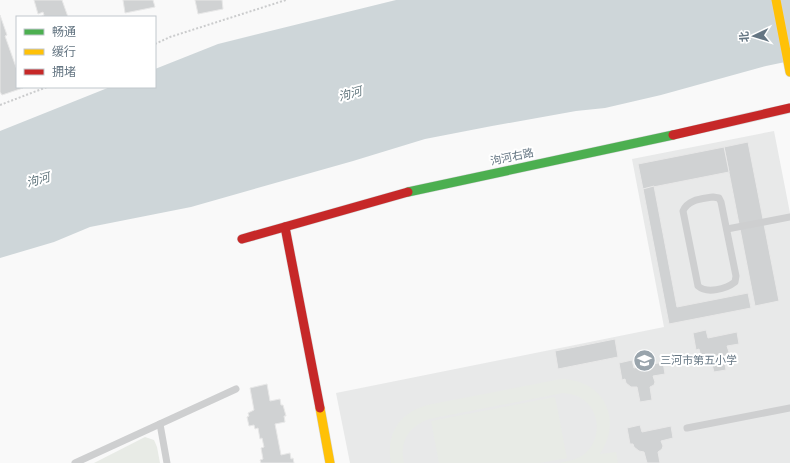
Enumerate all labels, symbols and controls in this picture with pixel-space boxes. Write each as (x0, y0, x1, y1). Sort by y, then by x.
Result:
legend (16, 16, 156, 88)
north arrow (734, 16, 774, 56)
text: 畅通 (52, 25, 76, 39)
text: 北 (738, 31, 751, 43)
text: 缓行 (52, 45, 76, 59)
text: 拥堵 (52, 65, 76, 79)
water label: 泃河 (337, 84, 365, 104)
street label: 泃河右路 (489, 146, 535, 168)
water label: 泃河 (25, 170, 53, 190)
school or university icon: 三河市第五小学 (632, 347, 658, 373)
place label: 三河市第五小学 (660, 354, 737, 367)

